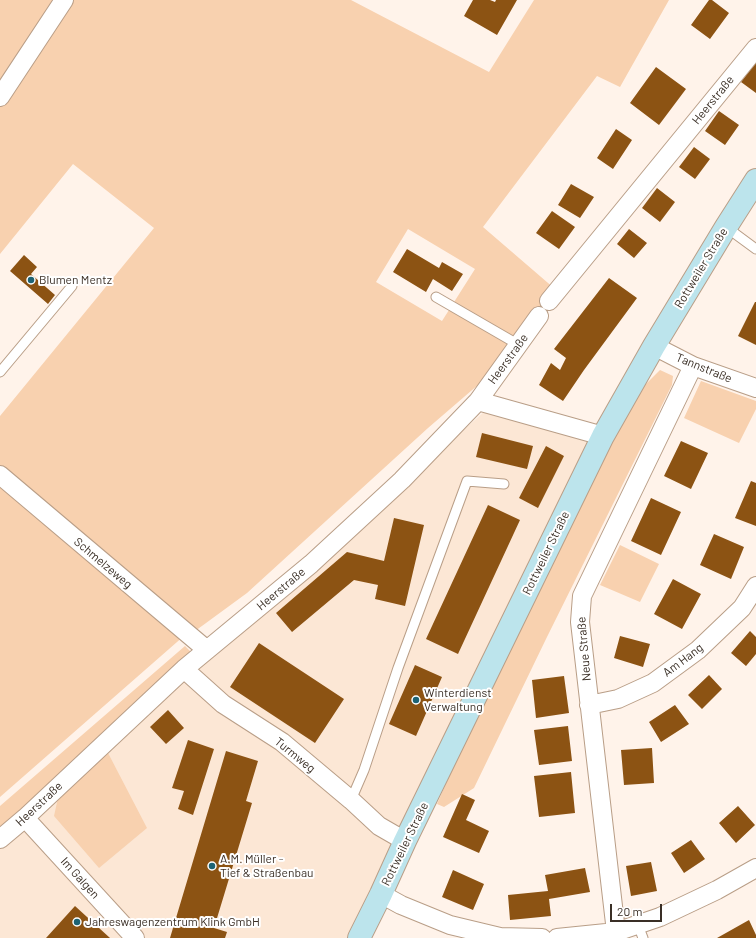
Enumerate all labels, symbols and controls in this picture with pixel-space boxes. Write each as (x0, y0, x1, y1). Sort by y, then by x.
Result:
street label: Heerstraße (689, 73, 737, 127)
street label: Rottweiler Straße (671, 225, 731, 311)
place label: Blumen Mentz (39, 273, 112, 287)
marker: Blumen Mentz (26, 275, 36, 285)
street label: Heerstraße (485, 331, 531, 387)
street label: Tannstraße (674, 350, 734, 386)
street label: Rottweiler Straße (520, 509, 572, 597)
street label: Schmelzeweg (71, 534, 135, 592)
street label: Heerstraße (254, 565, 308, 613)
street label: Neue Straße (574, 616, 594, 682)
street label: Am Hang (660, 640, 706, 680)
place label: Winterdienst Verwaltung (424, 686, 492, 714)
marker: Winterdienst Verwaltung (411, 695, 421, 705)
street label: Turmweg (272, 734, 318, 776)
street label: Heerstraße (13, 779, 65, 829)
street label: Rottweiler Straße (379, 800, 431, 888)
place label: A.M. Müller - Tief & Straßenbau (220, 852, 314, 880)
street label: Im Galgen (58, 854, 102, 902)
marker: A.M. Müller - Tief & Straßenbau (207, 861, 217, 871)
scale bar (612, 896, 664, 922)
text: 20 m (617, 904, 643, 918)
place label: Jahreswagenzentrum Klink GmbH (85, 915, 260, 929)
marker: Jahreswagenzentrum Klink GmbH (72, 917, 82, 927)

